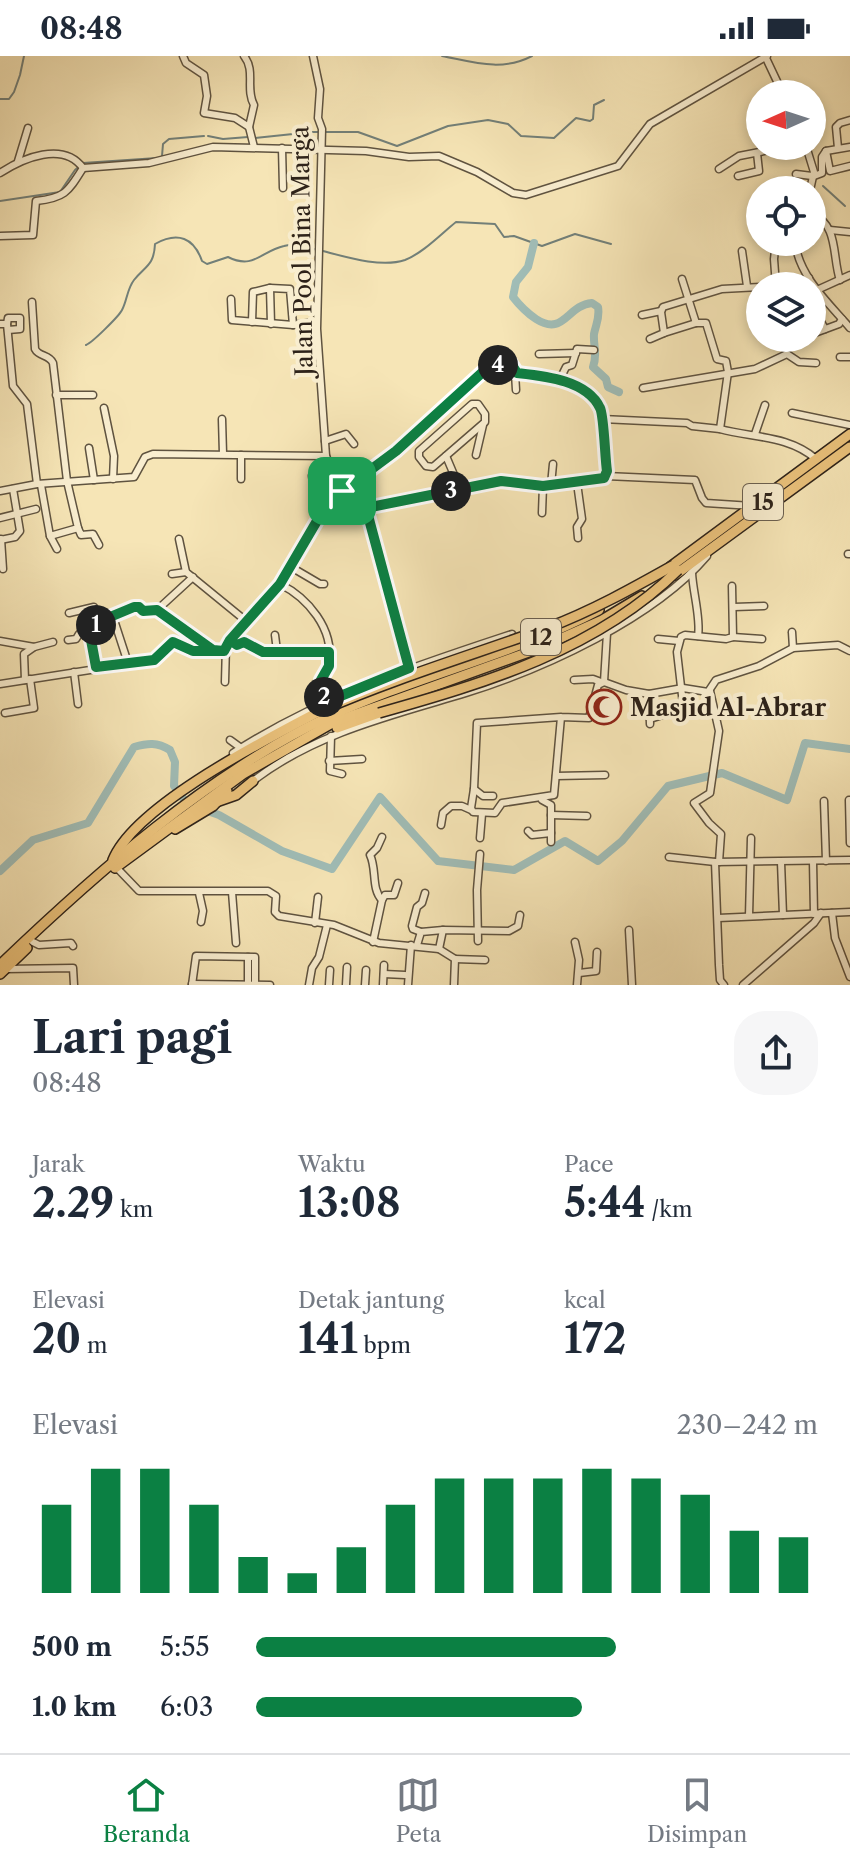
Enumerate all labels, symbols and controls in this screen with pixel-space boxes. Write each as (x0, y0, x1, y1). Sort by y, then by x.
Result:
text: 08:48 (40, 10, 123, 47)
north arrow (746, 80, 826, 160)
map controls (746, 80, 826, 352)
street label: Jalan Pool Bina Marga (285, 125, 319, 380)
button: locate (746, 176, 826, 256)
button: layers (746, 272, 826, 352)
pin: 4 (478, 345, 518, 385)
text: 4 (491, 351, 505, 378)
pin (308, 457, 376, 525)
icon: arrive (320, 469, 364, 513)
pin: 3 (431, 471, 471, 511)
text: 3 (445, 477, 457, 504)
road number: 15 (743, 484, 783, 520)
pin: 1 (76, 605, 116, 645)
text: 1 (91, 611, 101, 638)
road number: 12 (521, 619, 561, 655)
pin: 2 (304, 677, 344, 717)
text: 2 (318, 683, 331, 710)
mosque icon: Masjid Al-Abrar (585, 688, 623, 726)
place label: Masjid Al-Abrar (630, 693, 826, 722)
text: Lari pagi (32, 1010, 232, 1064)
button: share (734, 1011, 818, 1095)
text: 08:48 (32, 1067, 102, 1099)
text: Jarak (32, 1151, 85, 1178)
text: Waktu (298, 1151, 366, 1178)
text: Pace (564, 1151, 614, 1178)
text: 2.29 (32, 1178, 114, 1227)
text: 13:08 (298, 1178, 401, 1227)
text: 5:44 (564, 1178, 645, 1227)
text: km (114, 1196, 153, 1223)
text: /km (645, 1196, 692, 1223)
text: Elevasi (32, 1287, 105, 1314)
text: Detak jantung (298, 1287, 444, 1314)
text: kcal (564, 1287, 606, 1314)
text: 20 (32, 1314, 81, 1363)
text: 141 (298, 1314, 358, 1363)
text: 172 (564, 1314, 626, 1363)
text: m (81, 1332, 107, 1359)
text: bpm (358, 1332, 411, 1359)
text: Elevasi (32, 1409, 118, 1441)
text: 230–242 m (677, 1409, 818, 1441)
text: 500 m (32, 1631, 112, 1663)
text: 5:55 (160, 1631, 210, 1663)
text: 1.0 km (32, 1691, 117, 1723)
text: 6:03 (160, 1691, 213, 1723)
tab: Beranda (103, 1773, 190, 1848)
tab: Peta (396, 1773, 441, 1848)
tab: Disimpan (647, 1773, 747, 1848)

